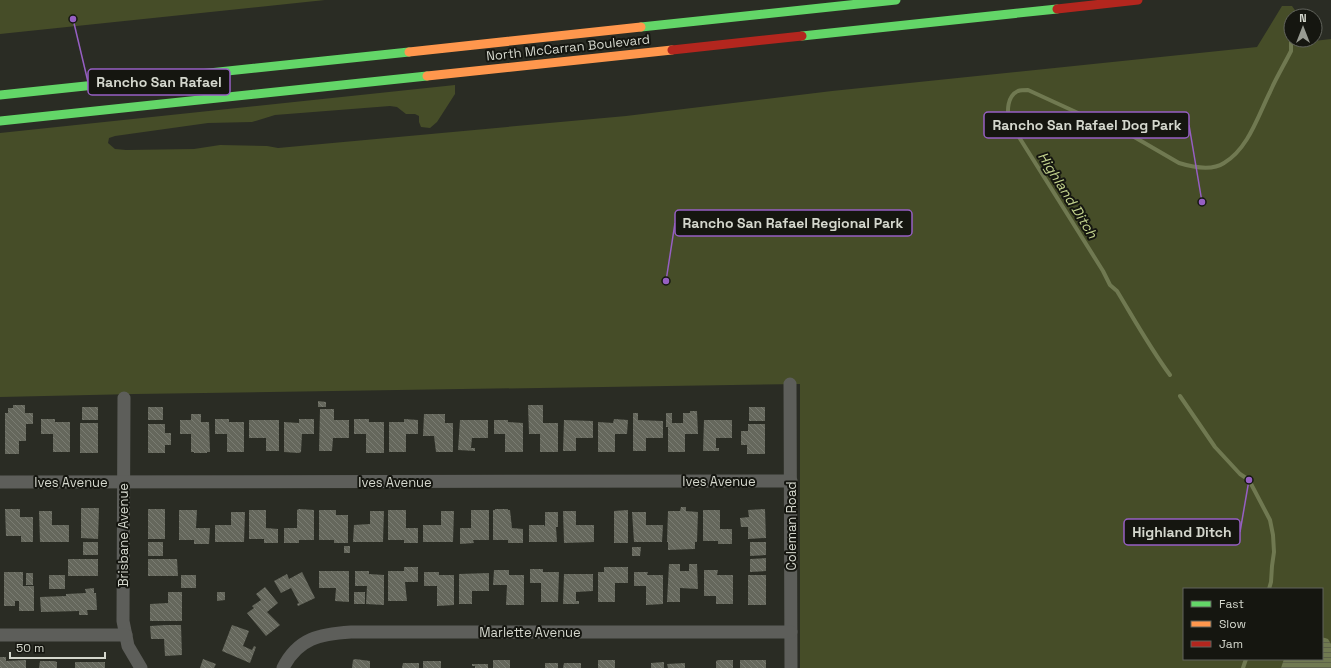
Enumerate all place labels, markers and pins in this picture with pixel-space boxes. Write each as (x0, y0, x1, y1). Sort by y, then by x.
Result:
callout: Rancho San Rafael (88, 69, 230, 95)
callout: Rancho San Rafael Dog Park (984, 112, 1189, 138)
callout: Rancho San Rafael Regional Park (675, 210, 912, 236)
callout: Highland Ditch (1124, 519, 1240, 545)

